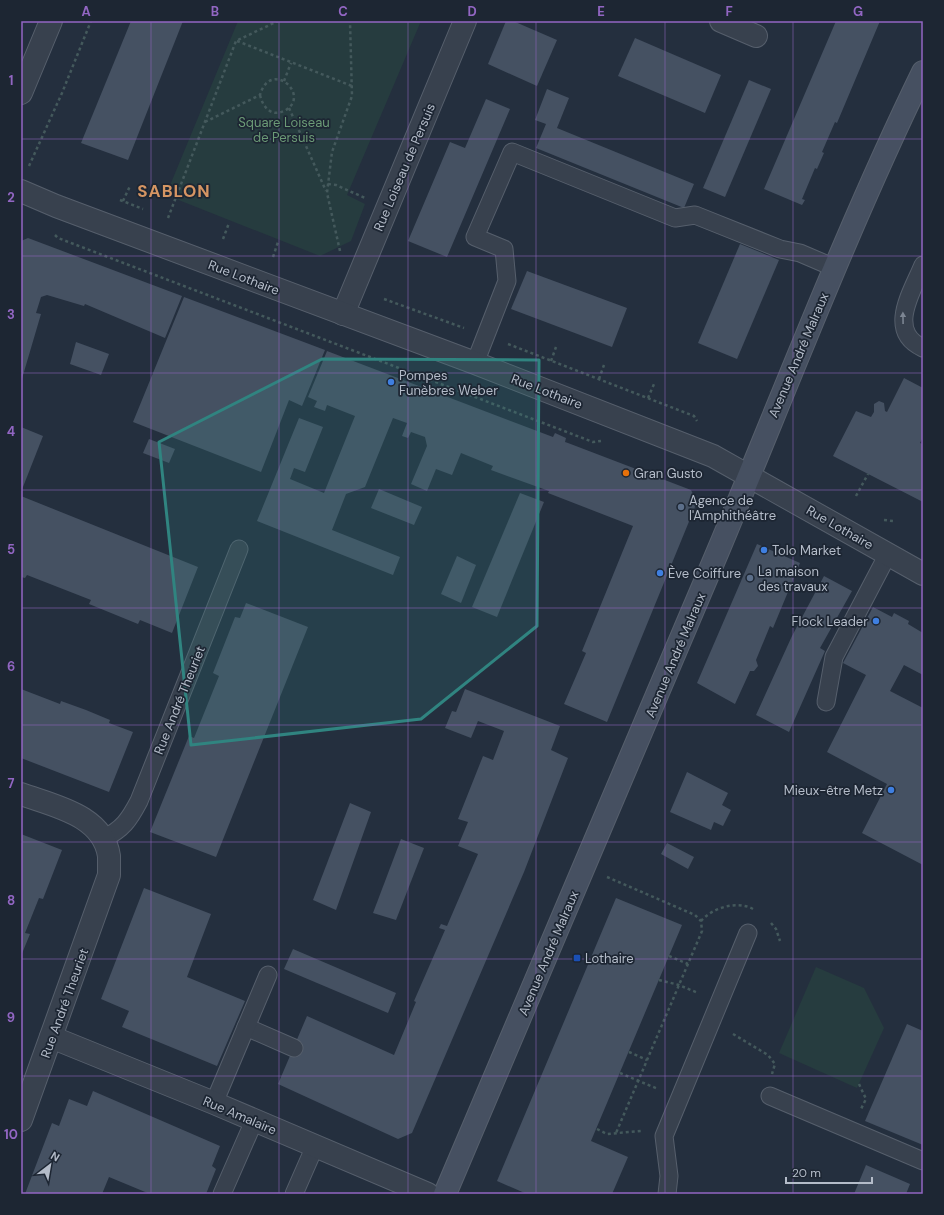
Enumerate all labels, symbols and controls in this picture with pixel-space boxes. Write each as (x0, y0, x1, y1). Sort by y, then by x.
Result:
text: A (81, 3, 91, 20)
text: B (211, 3, 219, 20)
text: C (338, 3, 348, 20)
text: D (467, 3, 477, 20)
text: E (597, 3, 605, 20)
text: F (725, 3, 733, 20)
text: G (853, 3, 863, 20)
text: 1 (9, 72, 13, 89)
street label: Rue Loiseau de Persuis (370, 101, 439, 234)
park label: Square Loiseau de Persuis (238, 114, 330, 146)
district label: SABLON (137, 180, 211, 202)
text: 2 (7, 189, 15, 206)
street label: Rue Lothaire (206, 256, 282, 299)
street label: Avenue André Malraux (764, 290, 833, 420)
text: 3 (7, 306, 15, 323)
one-way arrow (900, 312, 907, 324)
place label: Pompes Funèbres Weber (399, 367, 498, 399)
street label: Rue Lothaire (509, 370, 585, 413)
marker: Pompes Funèbres Weber (386, 377, 396, 387)
text: 4 (7, 423, 15, 440)
place label: Gran Gusto (634, 465, 703, 482)
marker: Gran Gusto (621, 468, 631, 478)
place label: Agence de l'Amphithéâtre (689, 492, 776, 524)
street label: Rue Lothaire (803, 501, 876, 553)
marker: Agence de l'Amphithéâtre (676, 502, 686, 512)
text: 5 (7, 541, 15, 558)
place label: Tolo Market (772, 542, 841, 559)
marker: Tolo Market (759, 545, 769, 555)
place label: La maison des travaux (758, 563, 828, 595)
place label: Ève Coiffure (668, 564, 741, 582)
marker: Ève Coiffure (655, 568, 665, 578)
marker: La maison des travaux (745, 573, 755, 583)
street label: Avenue André Malraux (641, 590, 710, 720)
place label: Flock Leader (792, 613, 868, 630)
marker: Flock Leader (871, 616, 881, 626)
street label: Rue André Theuriet (150, 643, 209, 757)
text: 6 (7, 658, 15, 675)
text: 7 (8, 775, 15, 792)
place label: Mieux-être Metz (784, 782, 883, 799)
marker: Mieux-être Metz (886, 785, 896, 795)
street label: Avenue André Malraux (514, 888, 583, 1018)
text: 8 (7, 892, 15, 909)
street label: Rue André Theuriet (37, 946, 92, 1060)
place label: Lothaire (585, 950, 634, 967)
marker: Lothaire (572, 953, 582, 963)
text: 9 (7, 1009, 15, 1026)
street label: Rue Amalaire (200, 1092, 279, 1139)
text: 10 (4, 1126, 18, 1143)
north arrow (30, 1145, 70, 1185)
text: N (48, 1148, 62, 1164)
scale bar (786, 1159, 872, 1185)
text: 20 m (792, 1165, 821, 1181)

